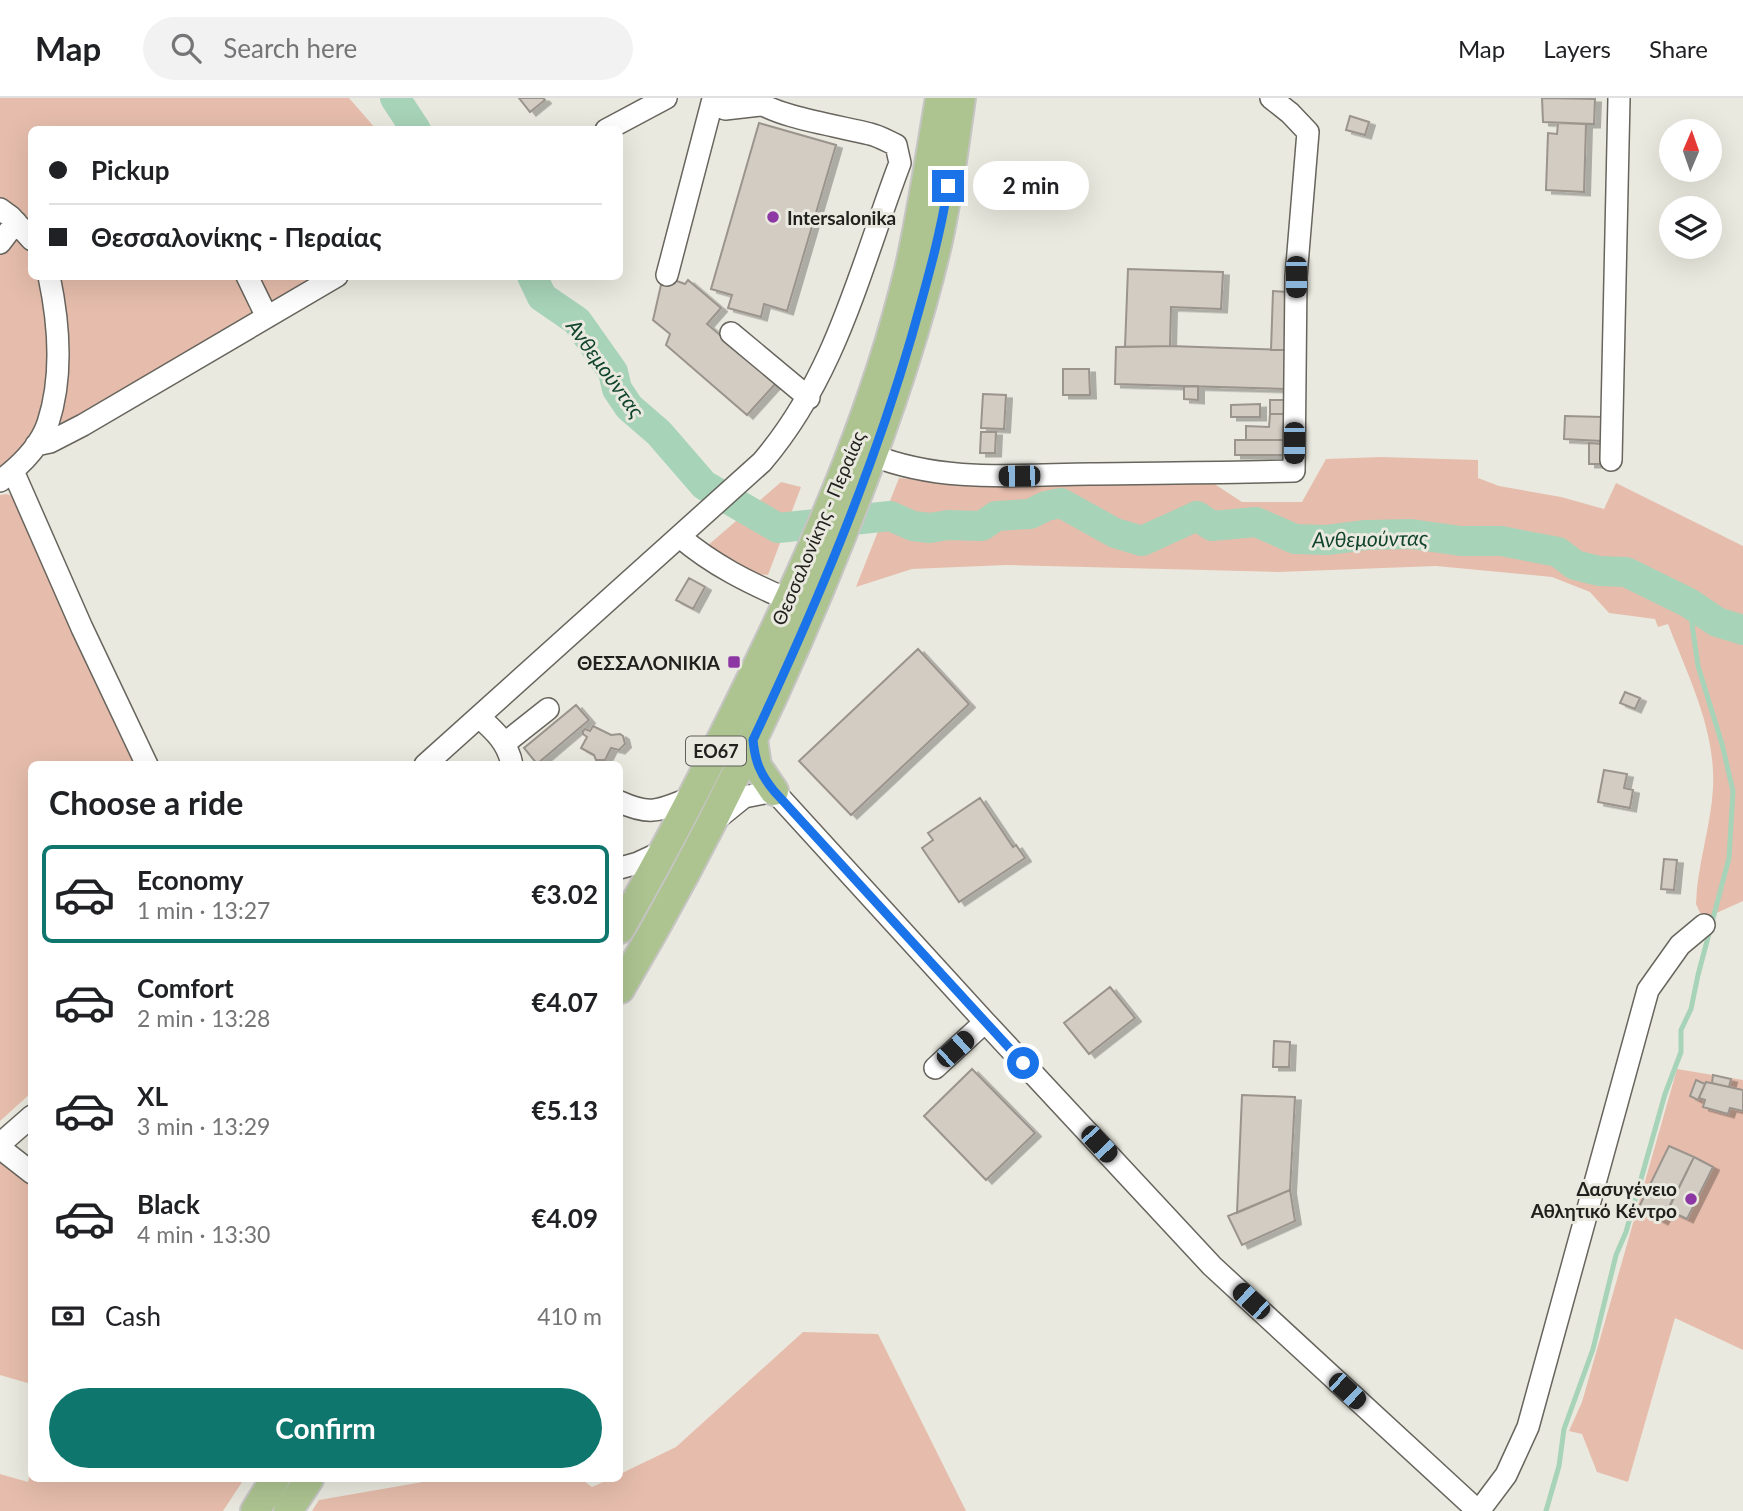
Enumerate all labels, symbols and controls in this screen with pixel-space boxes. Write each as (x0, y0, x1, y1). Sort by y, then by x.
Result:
search box (143, 17, 633, 80)
text: Map (35, 28, 101, 68)
icon: search (167, 29, 205, 67)
text: Search here (223, 32, 357, 64)
text: Map (1458, 34, 1505, 63)
text: Layers (1543, 34, 1611, 63)
text: Share (1649, 34, 1708, 63)
north arrow (1659, 119, 1722, 182)
map controls (1659, 119, 1722, 259)
text: Pickup (91, 154, 170, 186)
callout: 2 min (972, 162, 1088, 210)
route end (932, 170, 964, 202)
text: 2 min (1002, 171, 1060, 199)
button: layers (1659, 196, 1722, 259)
place label: Intersalonika (787, 206, 896, 229)
marker: Intersalonika (765, 209, 781, 225)
text: Θεσσαλονίκης - Περαίας (91, 221, 382, 253)
car (1286, 256, 1307, 298)
water label: Ανθεμούντας (561, 313, 651, 423)
car (1284, 422, 1305, 464)
street label: Θεσσαλονίκης - Περαίας (767, 427, 869, 629)
car (998, 465, 1041, 487)
water label: Ανθεμούντας (1311, 524, 1429, 552)
place label: ΘΕΣΣΑΛΟΝΙΚΙΑ (577, 651, 721, 674)
marker: ΘΕΣΣΑΛΟΝΙΚΙΑ (726, 654, 742, 670)
road number: ΕΟ67 (686, 736, 746, 766)
text: Choose a ride (49, 783, 243, 822)
icon: car (53, 863, 116, 926)
text: Economy (137, 864, 243, 896)
text: €3.02 (532, 878, 598, 910)
text: 1 min · 13:27 (137, 896, 270, 924)
icon: car (53, 971, 116, 1034)
text: Comfort (137, 972, 234, 1004)
text: €4.07 (532, 986, 598, 1018)
text: 2 min · 13:28 (137, 1004, 270, 1032)
car (933, 1027, 978, 1071)
route start (1007, 1047, 1039, 1079)
icon: car (53, 1079, 116, 1142)
text: XL (137, 1080, 168, 1112)
text: €5.13 (532, 1094, 598, 1126)
text: 3 min · 13:29 (137, 1112, 270, 1140)
car (1077, 1121, 1122, 1167)
place label: Δασυγένειο Αθλητικό Κέντρο (1530, 1177, 1677, 1222)
icon: car (53, 1187, 116, 1250)
text: Black (137, 1188, 200, 1220)
marker: Δασυγένειο Αθλητικό Κέντρο (1683, 1191, 1699, 1207)
text: €4.09 (532, 1202, 598, 1234)
text: 4 min · 13:30 (137, 1220, 270, 1248)
car (1229, 1279, 1274, 1323)
icon: cash (49, 1297, 87, 1335)
text: Cash (105, 1300, 161, 1332)
text: 410 m (537, 1302, 602, 1330)
car (1325, 1369, 1370, 1413)
button: Confirm (49, 1388, 602, 1468)

